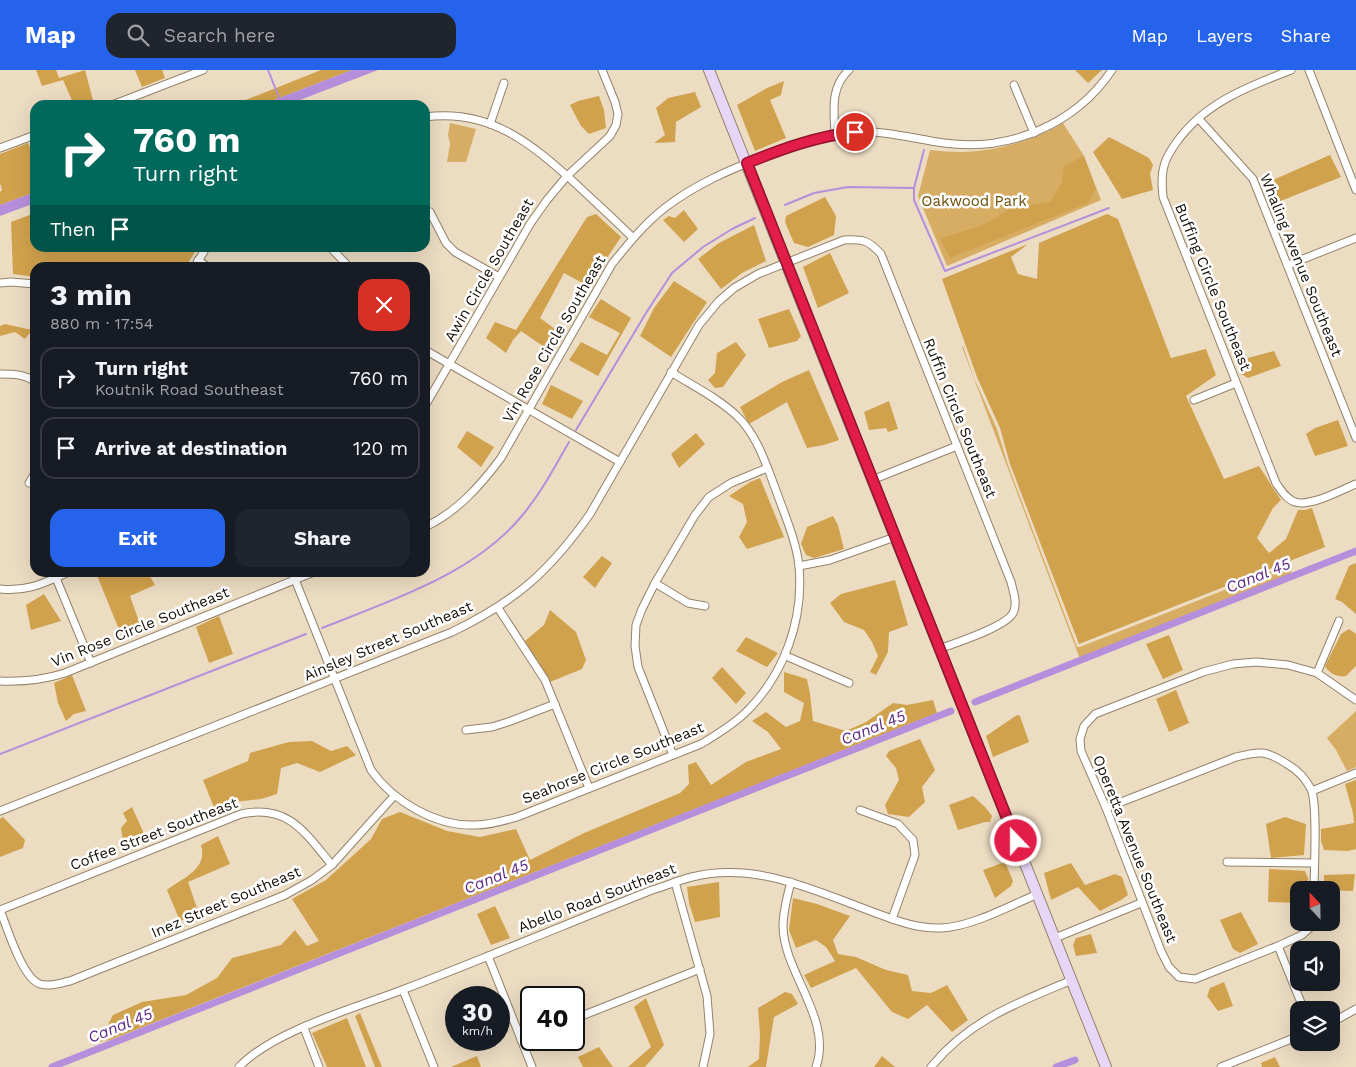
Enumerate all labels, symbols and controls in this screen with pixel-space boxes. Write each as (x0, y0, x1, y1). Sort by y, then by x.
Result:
search box (106, 13, 456, 58)
text: Map (25, 21, 76, 49)
icon: search (124, 21, 152, 49)
text: Search here (164, 24, 275, 47)
text: Map (1131, 25, 1168, 46)
text: Layers (1196, 25, 1253, 46)
text: Share (1281, 25, 1331, 46)
pin (834, 111, 876, 153)
icon: arrive (841, 118, 869, 146)
text: 760 m (133, 119, 240, 161)
icon: right (50, 120, 115, 185)
text: Turn right (133, 161, 238, 186)
street label: Whaling Avenue Southeast (1256, 171, 1346, 360)
park label: Oakwood Park (921, 192, 1027, 210)
street label: Awin Circle Southeast (441, 195, 538, 345)
street label: Buffing Circle Southeast (1171, 201, 1255, 374)
icon: arrive (106, 215, 134, 243)
text: Then (50, 218, 96, 241)
street label: Vin Rose Circle Southeast (499, 252, 610, 426)
text: 3 min (50, 277, 132, 312)
button: close (358, 279, 410, 331)
text: 880 m · 17:54 (50, 314, 154, 333)
street label: Ruffin Circle Southeast (920, 335, 1001, 501)
text: Turn right (95, 357, 188, 380)
icon: right (52, 364, 80, 392)
text: 760 m (350, 367, 408, 390)
text: Koutnik Road Southeast (95, 380, 284, 399)
icon: arrive (52, 434, 80, 462)
text: Arrive at destination (95, 437, 287, 460)
text: 120 m (353, 437, 408, 460)
button: Exit (50, 509, 225, 567)
button: Share (235, 509, 410, 567)
water label: Canal 45 (1223, 554, 1293, 597)
street label: Vin Rose Circle Southeast (48, 583, 232, 671)
street label: Ainsley Street Southeast (301, 597, 476, 685)
water label: Canal 45 (838, 706, 908, 749)
street label: Seahorse Circle Southeast (520, 718, 707, 808)
street label: Operetta Avenue Southeast (1089, 753, 1181, 946)
street label: Coffee Street Southeast (68, 793, 241, 874)
position arrow (989, 814, 1041, 866)
water label: Canal 45 (461, 855, 531, 898)
street label: Abello Road Southeast (515, 859, 679, 936)
street label: Inez Street Southeast (149, 862, 304, 942)
north arrow (1290, 881, 1340, 931)
map controls (1290, 881, 1340, 1051)
button: sound (1290, 941, 1340, 991)
speed limit sign: 40 (520, 986, 585, 1051)
text: 30 (462, 998, 493, 1027)
button: layers (1290, 1001, 1340, 1051)
water label: Canal 45 (85, 1004, 155, 1047)
text: km/h (462, 1024, 493, 1038)

